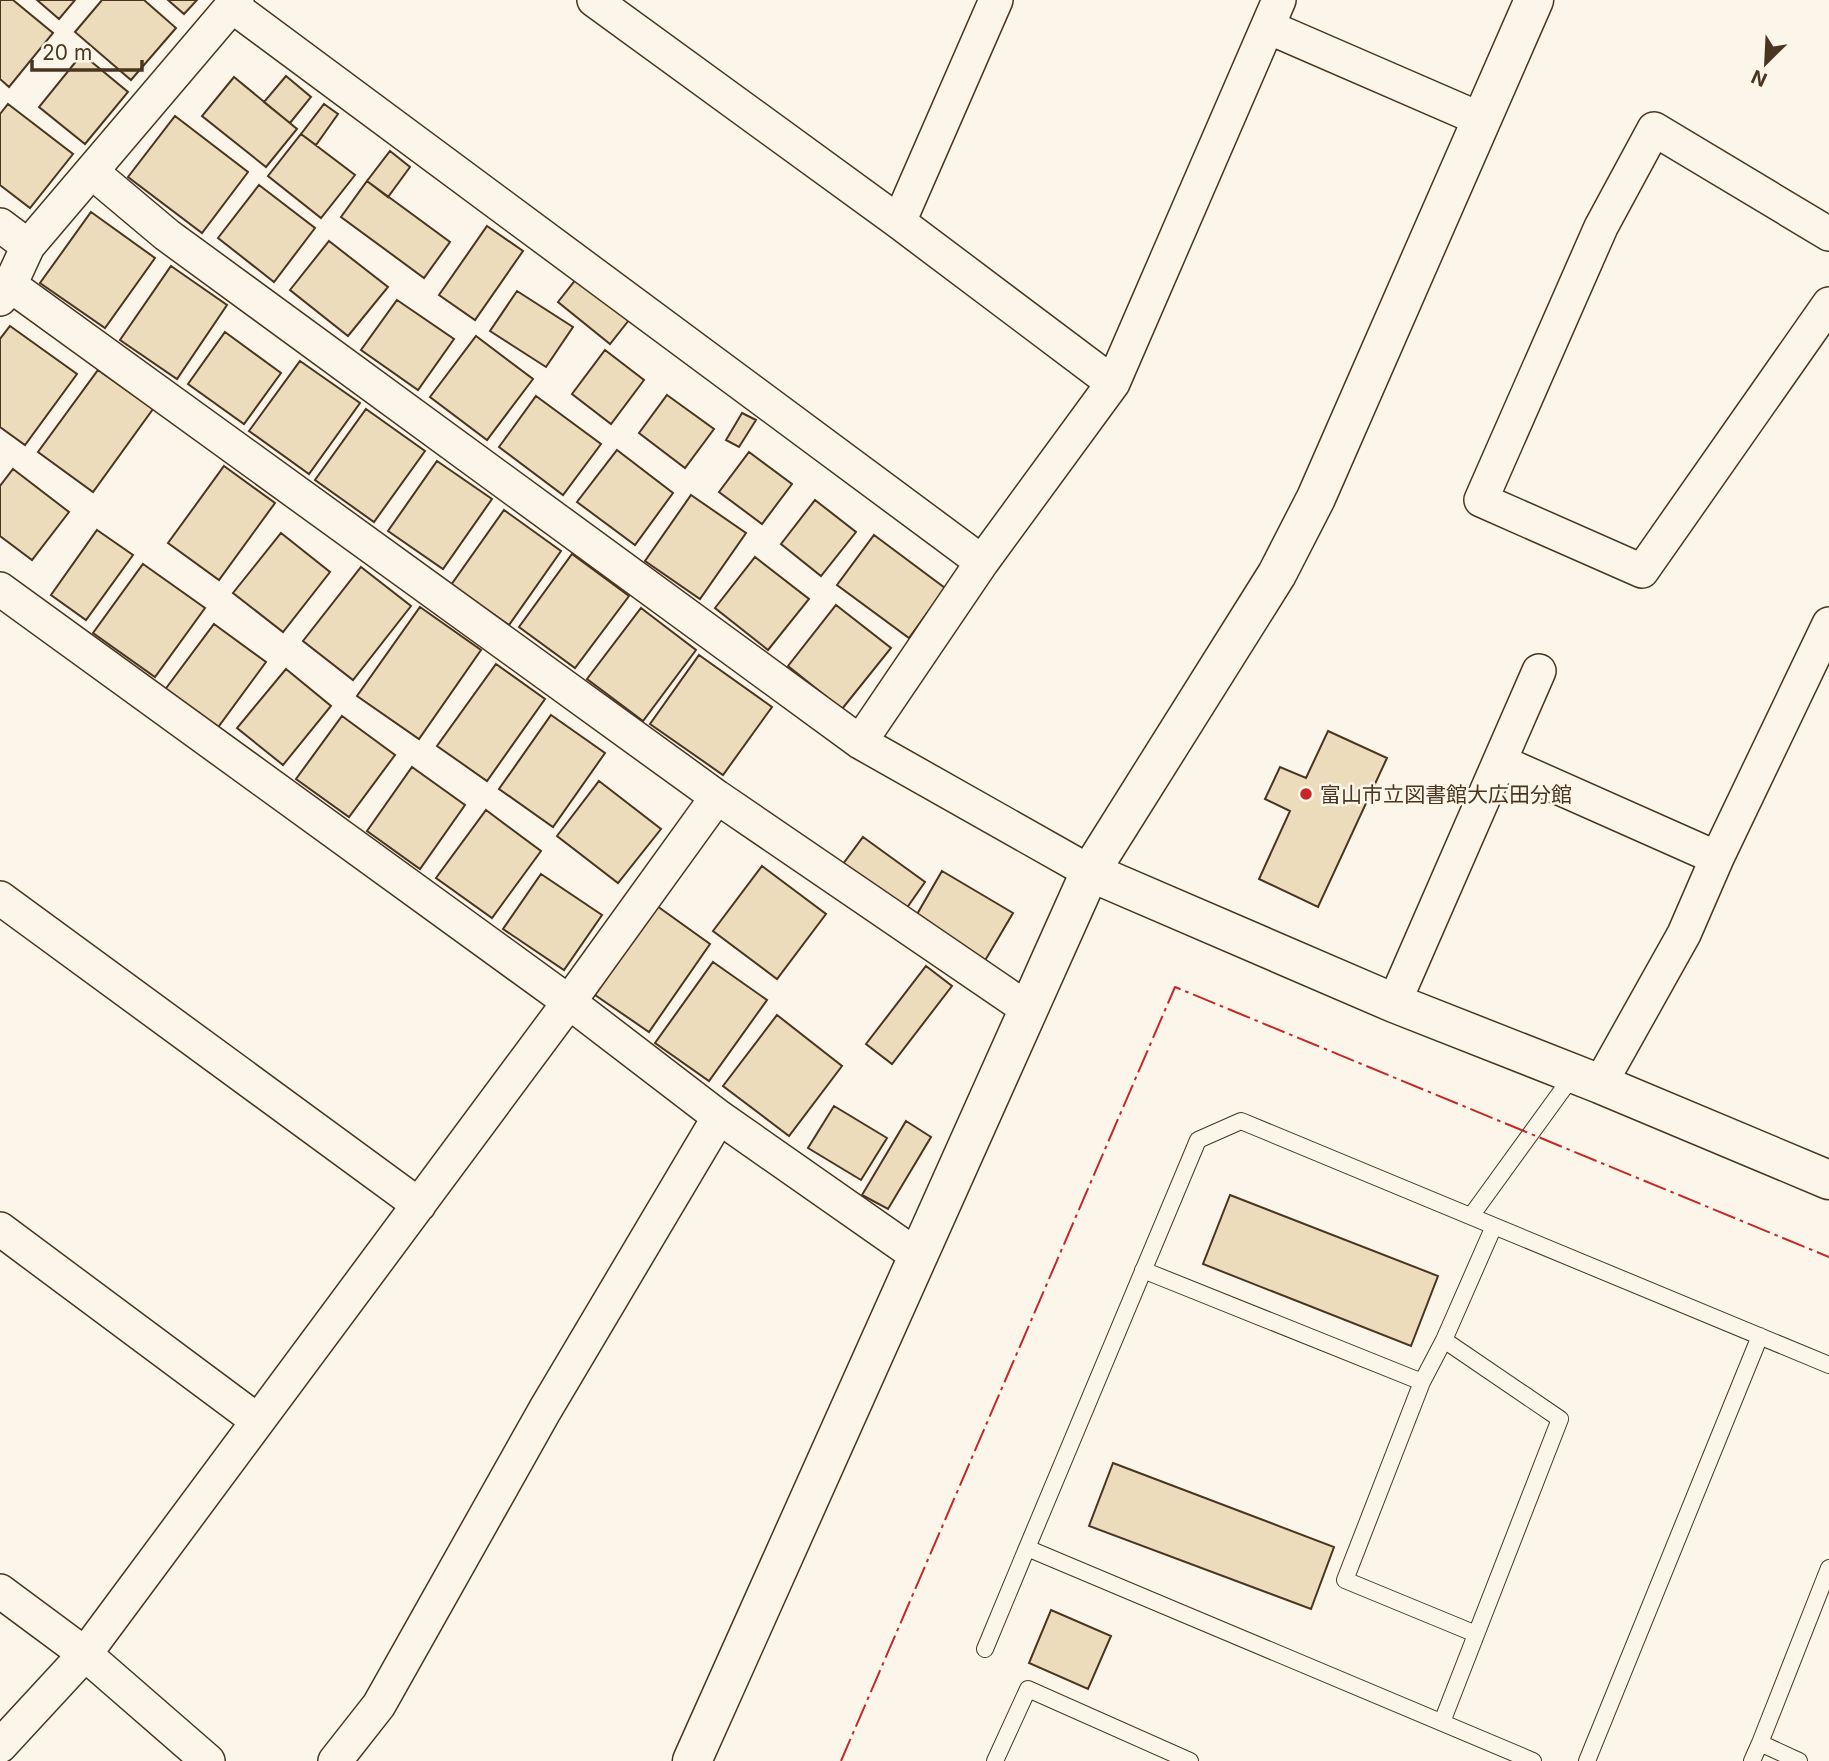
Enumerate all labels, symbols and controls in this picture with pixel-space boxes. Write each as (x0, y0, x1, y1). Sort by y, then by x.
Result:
scale bar (32, 28, 142, 72)
north arrow (1731, 28, 1801, 98)
text: 20 m (42, 40, 92, 65)
text: N (1748, 65, 1771, 92)
place label: 富山市立図書館大広田分館 (1320, 782, 1572, 807)
marker: 富山市立図書館大広田分館 (1298, 786, 1314, 802)

